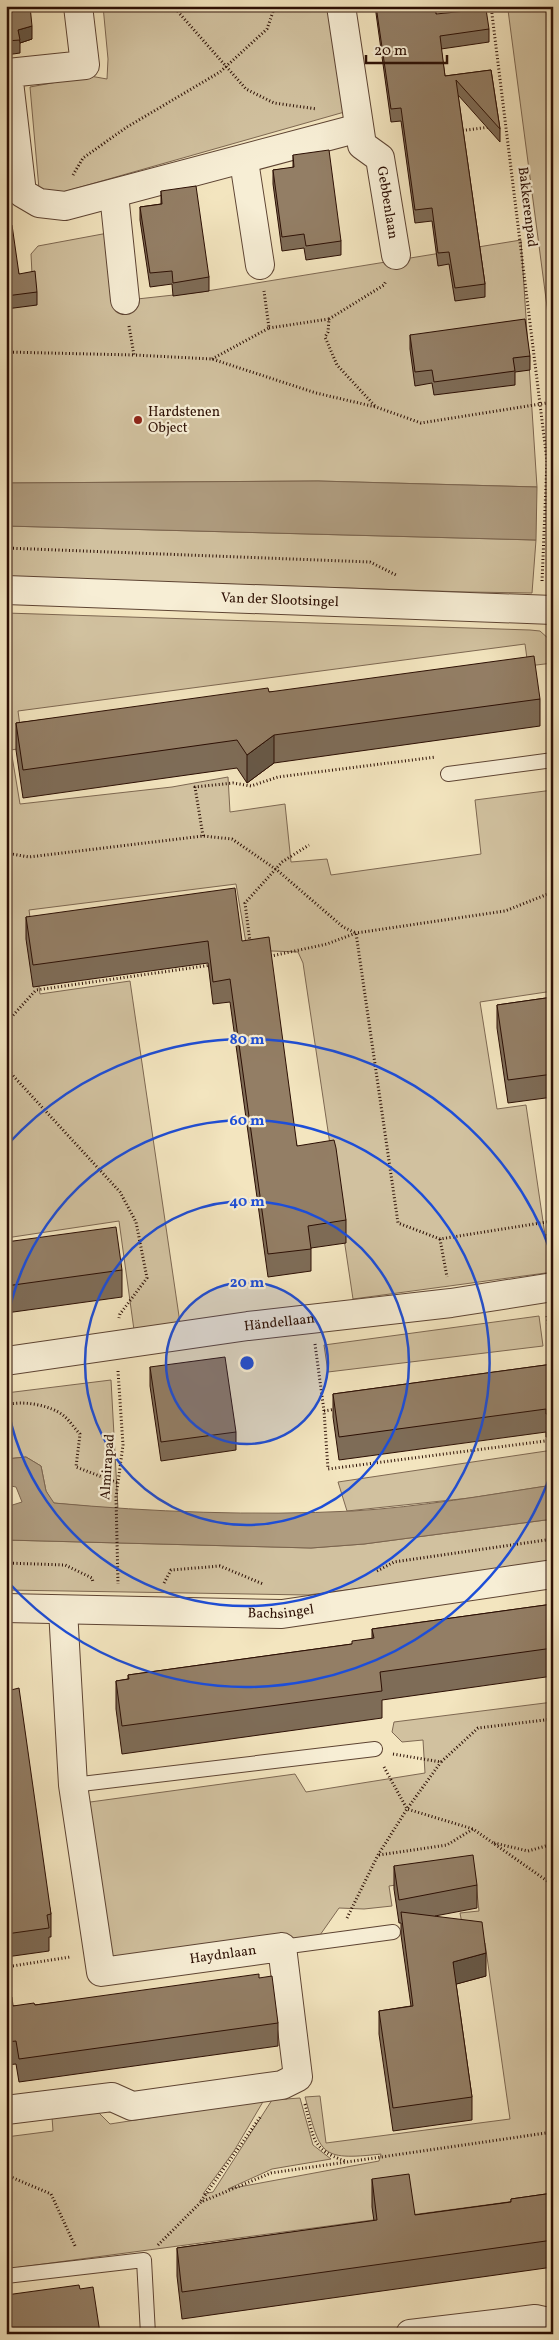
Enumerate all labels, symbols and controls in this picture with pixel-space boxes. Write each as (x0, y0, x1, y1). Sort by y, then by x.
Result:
scale bar (366, 32, 448, 64)
text: 20 m (374, 41, 407, 62)
street label: Gebbenlaan (372, 165, 403, 240)
street label: Bakkerenpad (513, 166, 541, 249)
place label: Hardstenen Object (148, 403, 220, 438)
marker: Hardstenen Object (132, 414, 144, 426)
street label: Van der Slootsingel (220, 588, 339, 612)
text: 80 m (230, 1030, 265, 1051)
text: 60 m (230, 1111, 265, 1132)
text: 40 m (229, 1192, 265, 1213)
text: 20 m (230, 1273, 265, 1294)
street label: Händellaan (243, 1309, 316, 1336)
centre of rings (238, 1354, 256, 1372)
street label: Almirapad (96, 1433, 120, 1501)
street label: Bachsingel (247, 1600, 315, 1624)
street label: Haydnlaan (188, 1941, 258, 1969)

